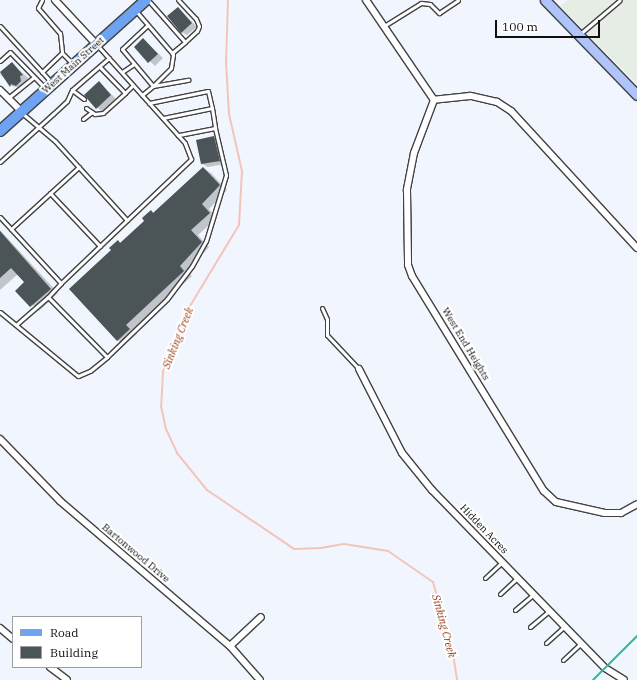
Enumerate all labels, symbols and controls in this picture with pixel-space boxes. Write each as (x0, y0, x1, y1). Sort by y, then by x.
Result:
scale bar (497, 12, 602, 38)
text: 100 m (502, 19, 538, 34)
street label: West Main Street (39, 34, 107, 96)
water label: Sinking Creek (160, 305, 196, 371)
street label: West End Heights (440, 305, 492, 383)
street label: Hidden Acres (457, 502, 511, 556)
street label: Bartonwood Drive (100, 521, 172, 585)
water label: Sinking Creek (429, 593, 459, 659)
legend (12, 616, 142, 668)
text: Road (50, 625, 79, 640)
text: Building (50, 645, 98, 660)

